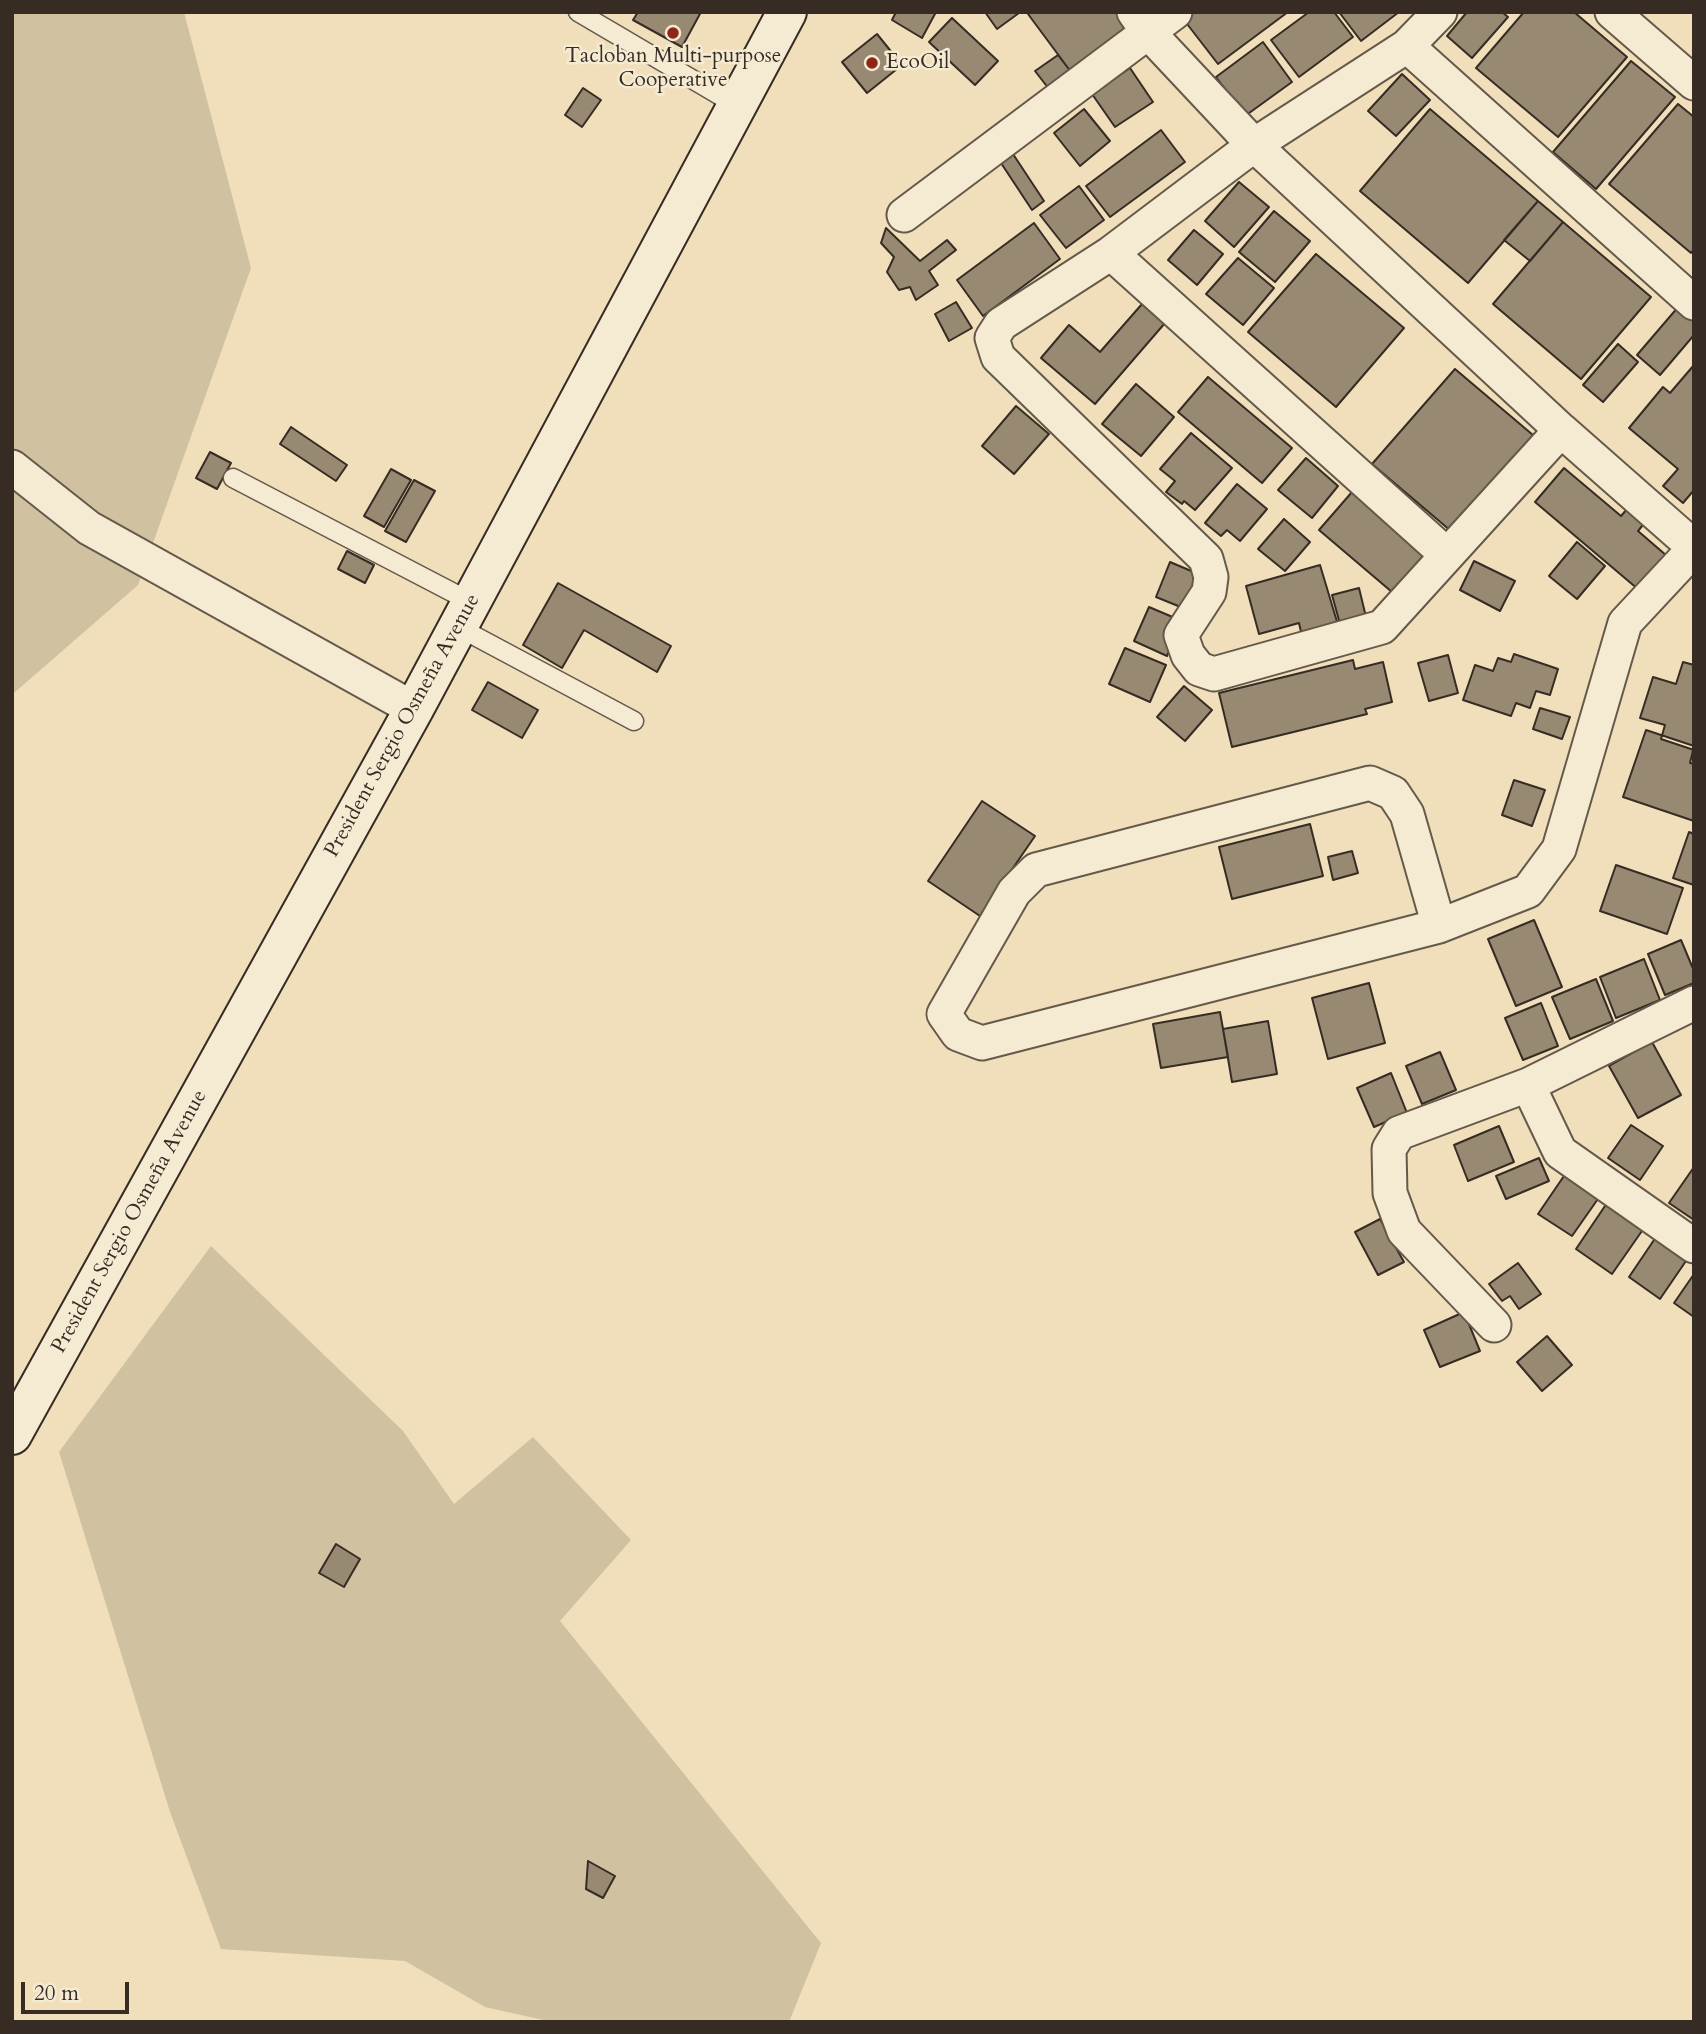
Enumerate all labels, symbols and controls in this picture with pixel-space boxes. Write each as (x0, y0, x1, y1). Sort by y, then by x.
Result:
marker: Tacloban Multi-purpose Cooperative (665, 25, 681, 41)
place label: Tacloban Multi-purpose Cooperative (565, 44, 781, 94)
place label: EcoOil (886, 50, 949, 76)
marker: EcoOil (864, 55, 880, 71)
street label: President Sergio Osmeña Avenue (320, 590, 486, 862)
street label: President Sergio Osmeña Avenue (47, 1086, 213, 1358)
scale bar (24, 1968, 133, 2012)
text: 20 m (34, 1979, 79, 2008)

